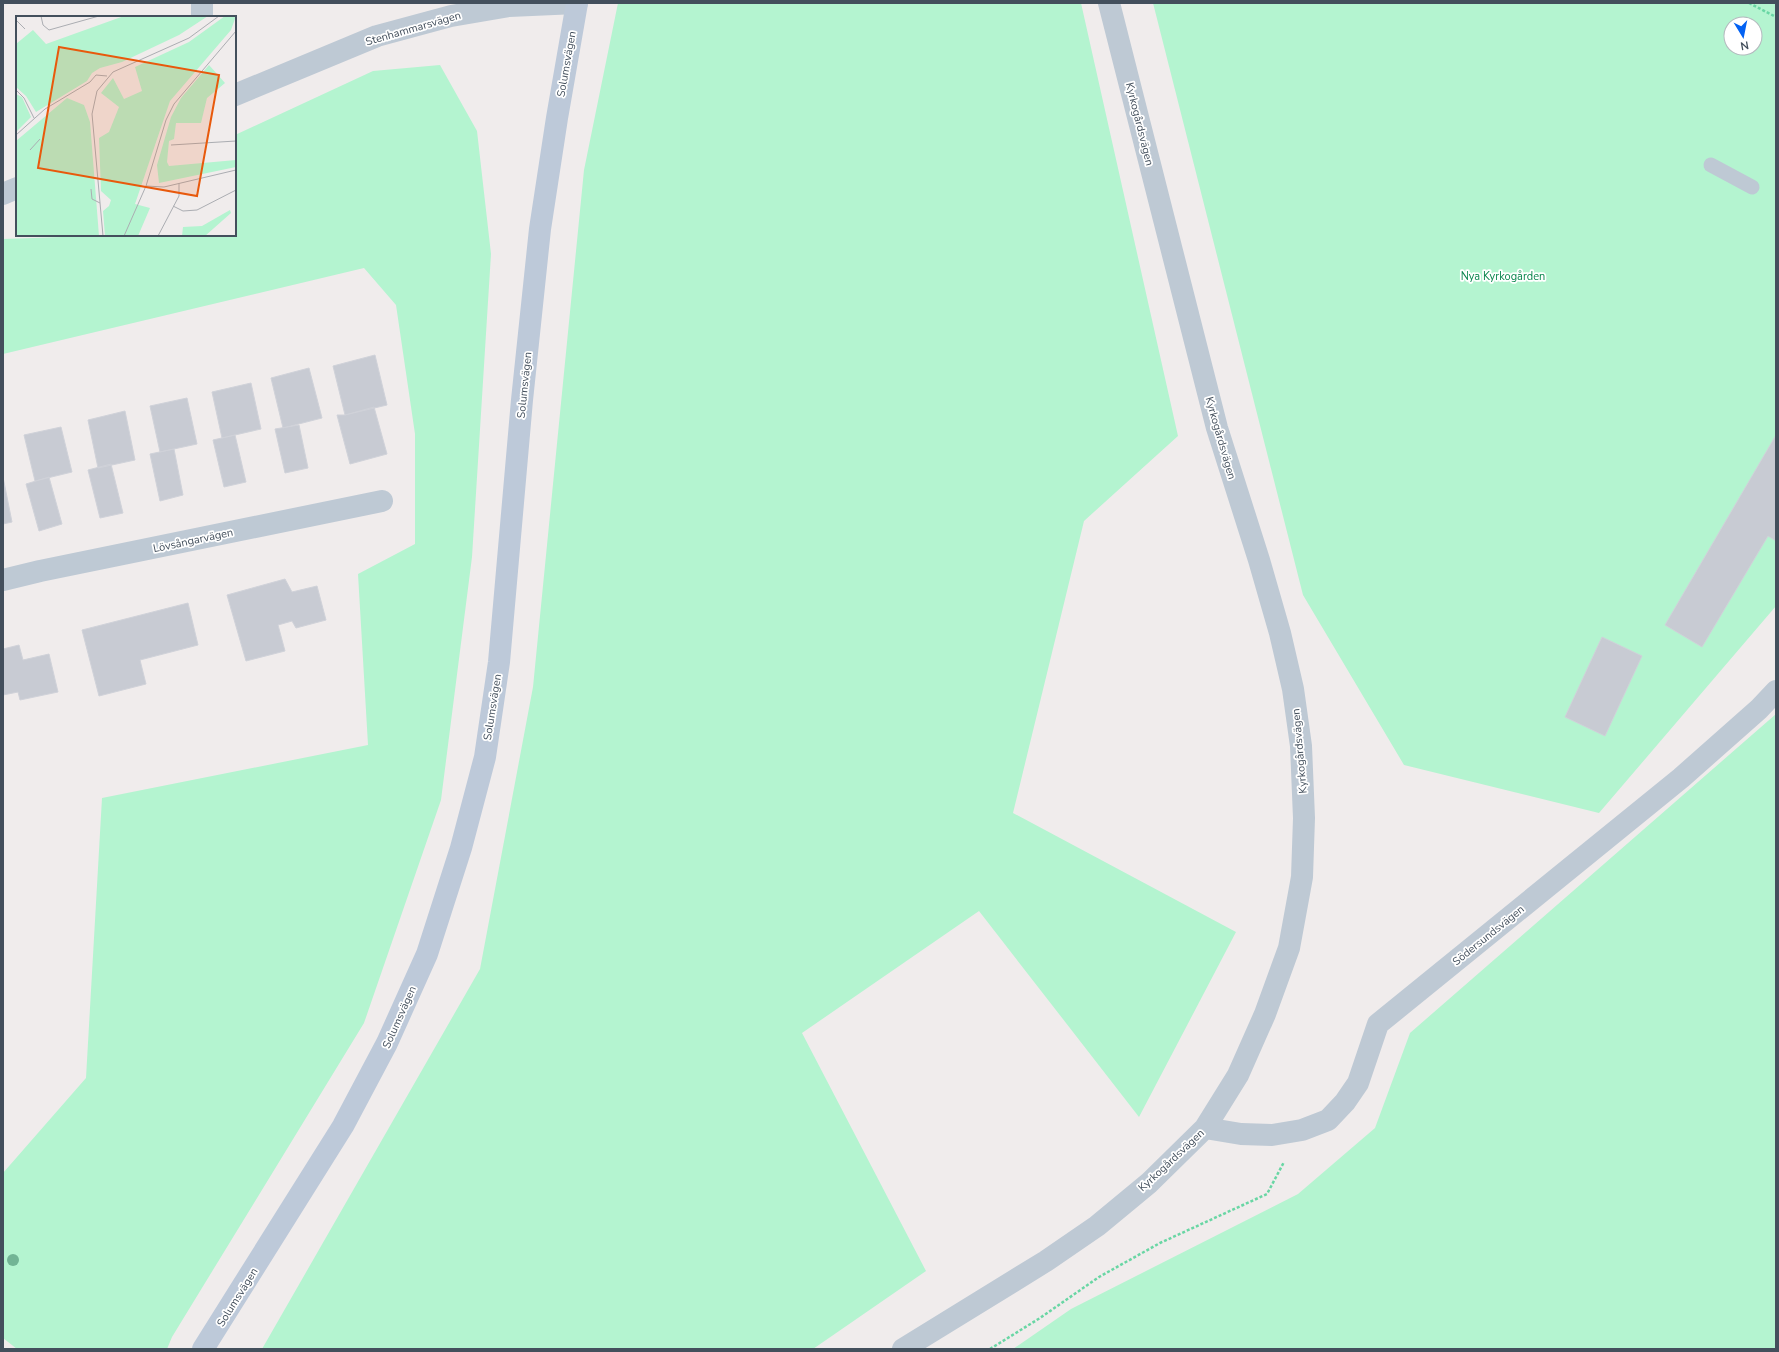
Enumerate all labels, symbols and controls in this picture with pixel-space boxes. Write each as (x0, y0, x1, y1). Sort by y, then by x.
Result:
street label: Stenhammarsvägen (364, 8, 462, 49)
inset map (16, 16, 236, 236)
north arrow (1723, 16, 1763, 56)
street label: Solumsvägen (553, 30, 580, 98)
text: N (1739, 37, 1750, 53)
street label: Kyrkogårdsvägen (1122, 81, 1157, 167)
park label: Nya Kyrkogården (1461, 269, 1545, 284)
street label: Solumsvägen (514, 351, 535, 419)
street label: Kyrkogårdsvägen (1202, 395, 1239, 481)
street label: Lövsångarvägen (152, 525, 234, 556)
street label: Solumsvägen (480, 673, 505, 741)
street label: Kyrkogårdsvägen (1288, 708, 1311, 794)
street label: Södersundsvägen (1449, 902, 1527, 969)
street label: Solumsvägen (379, 984, 420, 1051)
street label: Kyrkogårdsvägen (1135, 1126, 1208, 1195)
street label: Solumsvägen (213, 1265, 261, 1330)

